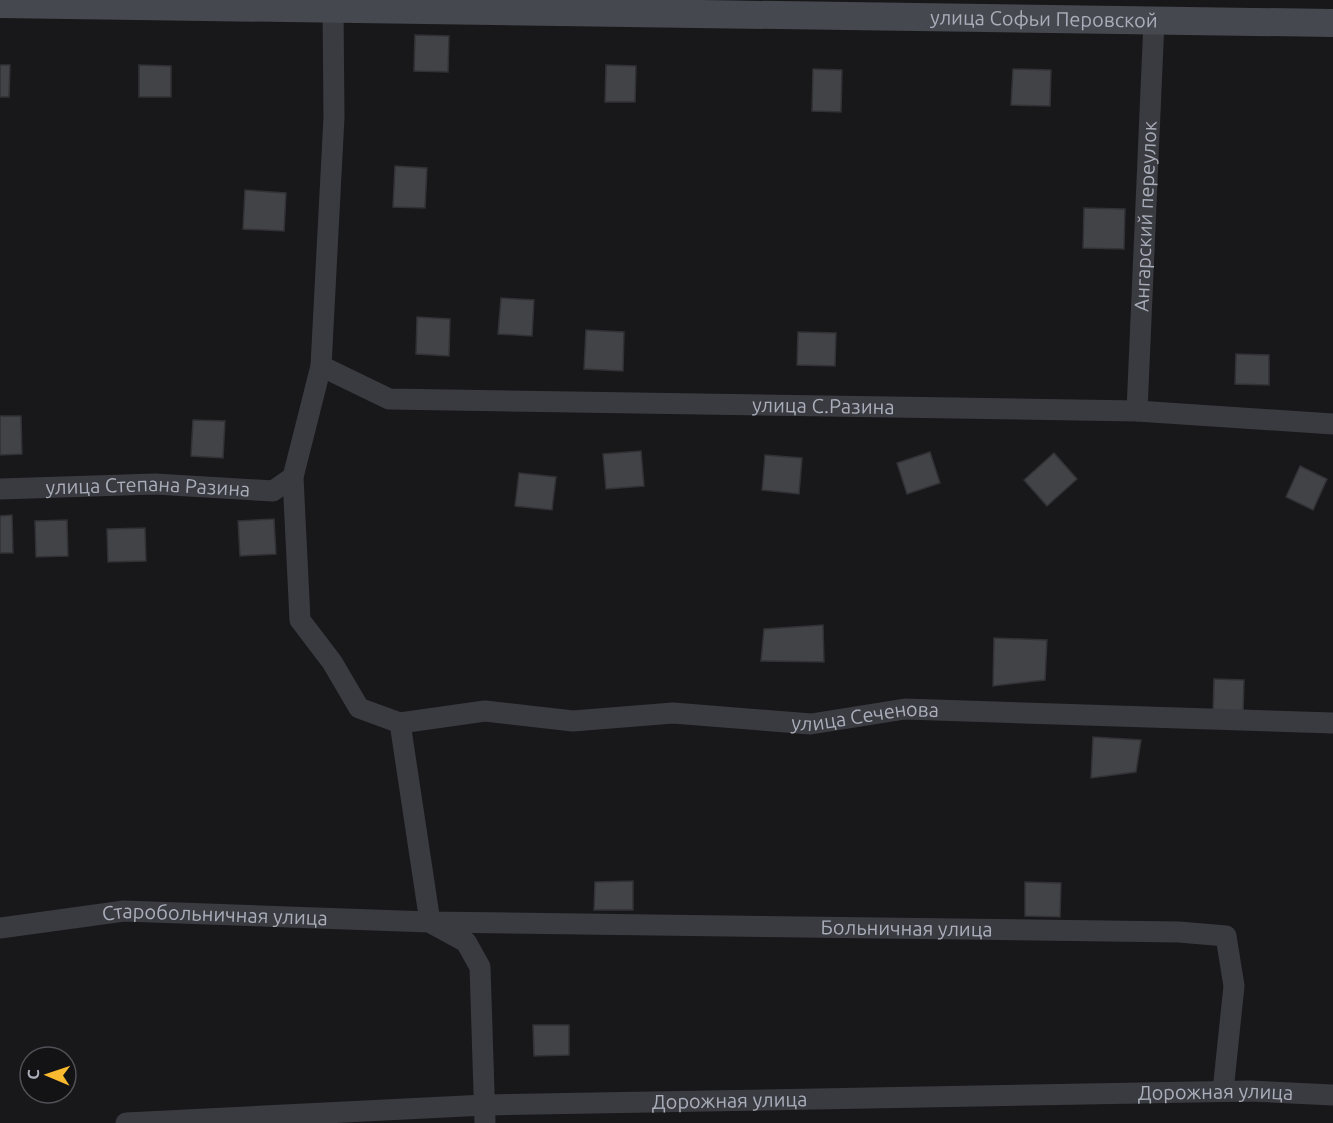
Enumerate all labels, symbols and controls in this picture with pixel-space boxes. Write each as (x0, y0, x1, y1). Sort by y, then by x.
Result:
street label: улица Софьи Перовской (930, 5, 1158, 31)
street label: Ангарский переулок (1129, 120, 1161, 312)
street label: улица С.Разина (752, 393, 895, 418)
street label: улица Степана Разина (45, 472, 251, 501)
street label: улица Сеченова (791, 697, 939, 735)
street label: Старобольничная улица (100, 899, 328, 929)
street label: Больничная улица (820, 915, 993, 941)
north arrow (18, 1045, 78, 1105)
text: С (24, 1069, 42, 1080)
street label: Дорожная улица (1137, 1079, 1294, 1104)
street label: Дорожная улица (651, 1087, 808, 1113)

